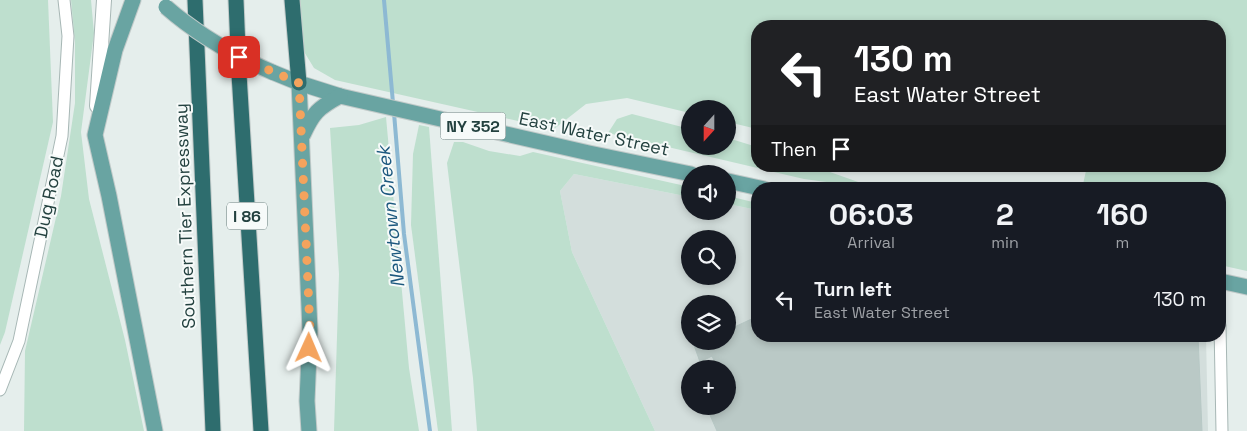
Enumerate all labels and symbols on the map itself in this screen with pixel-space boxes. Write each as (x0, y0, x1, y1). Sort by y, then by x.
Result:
pin (218, 36, 260, 78)
north arrow (681, 100, 736, 155)
street label: Southern Tier Expressway (169, 103, 200, 329)
street label: East Water Street (517, 106, 671, 161)
road number: NY 352 (440, 112, 506, 140)
water label: Newtown Creek (370, 142, 410, 289)
street label: Dug Road (29, 154, 68, 240)
road number: I 86 (227, 202, 267, 230)
position arrow (282, 321, 334, 373)

